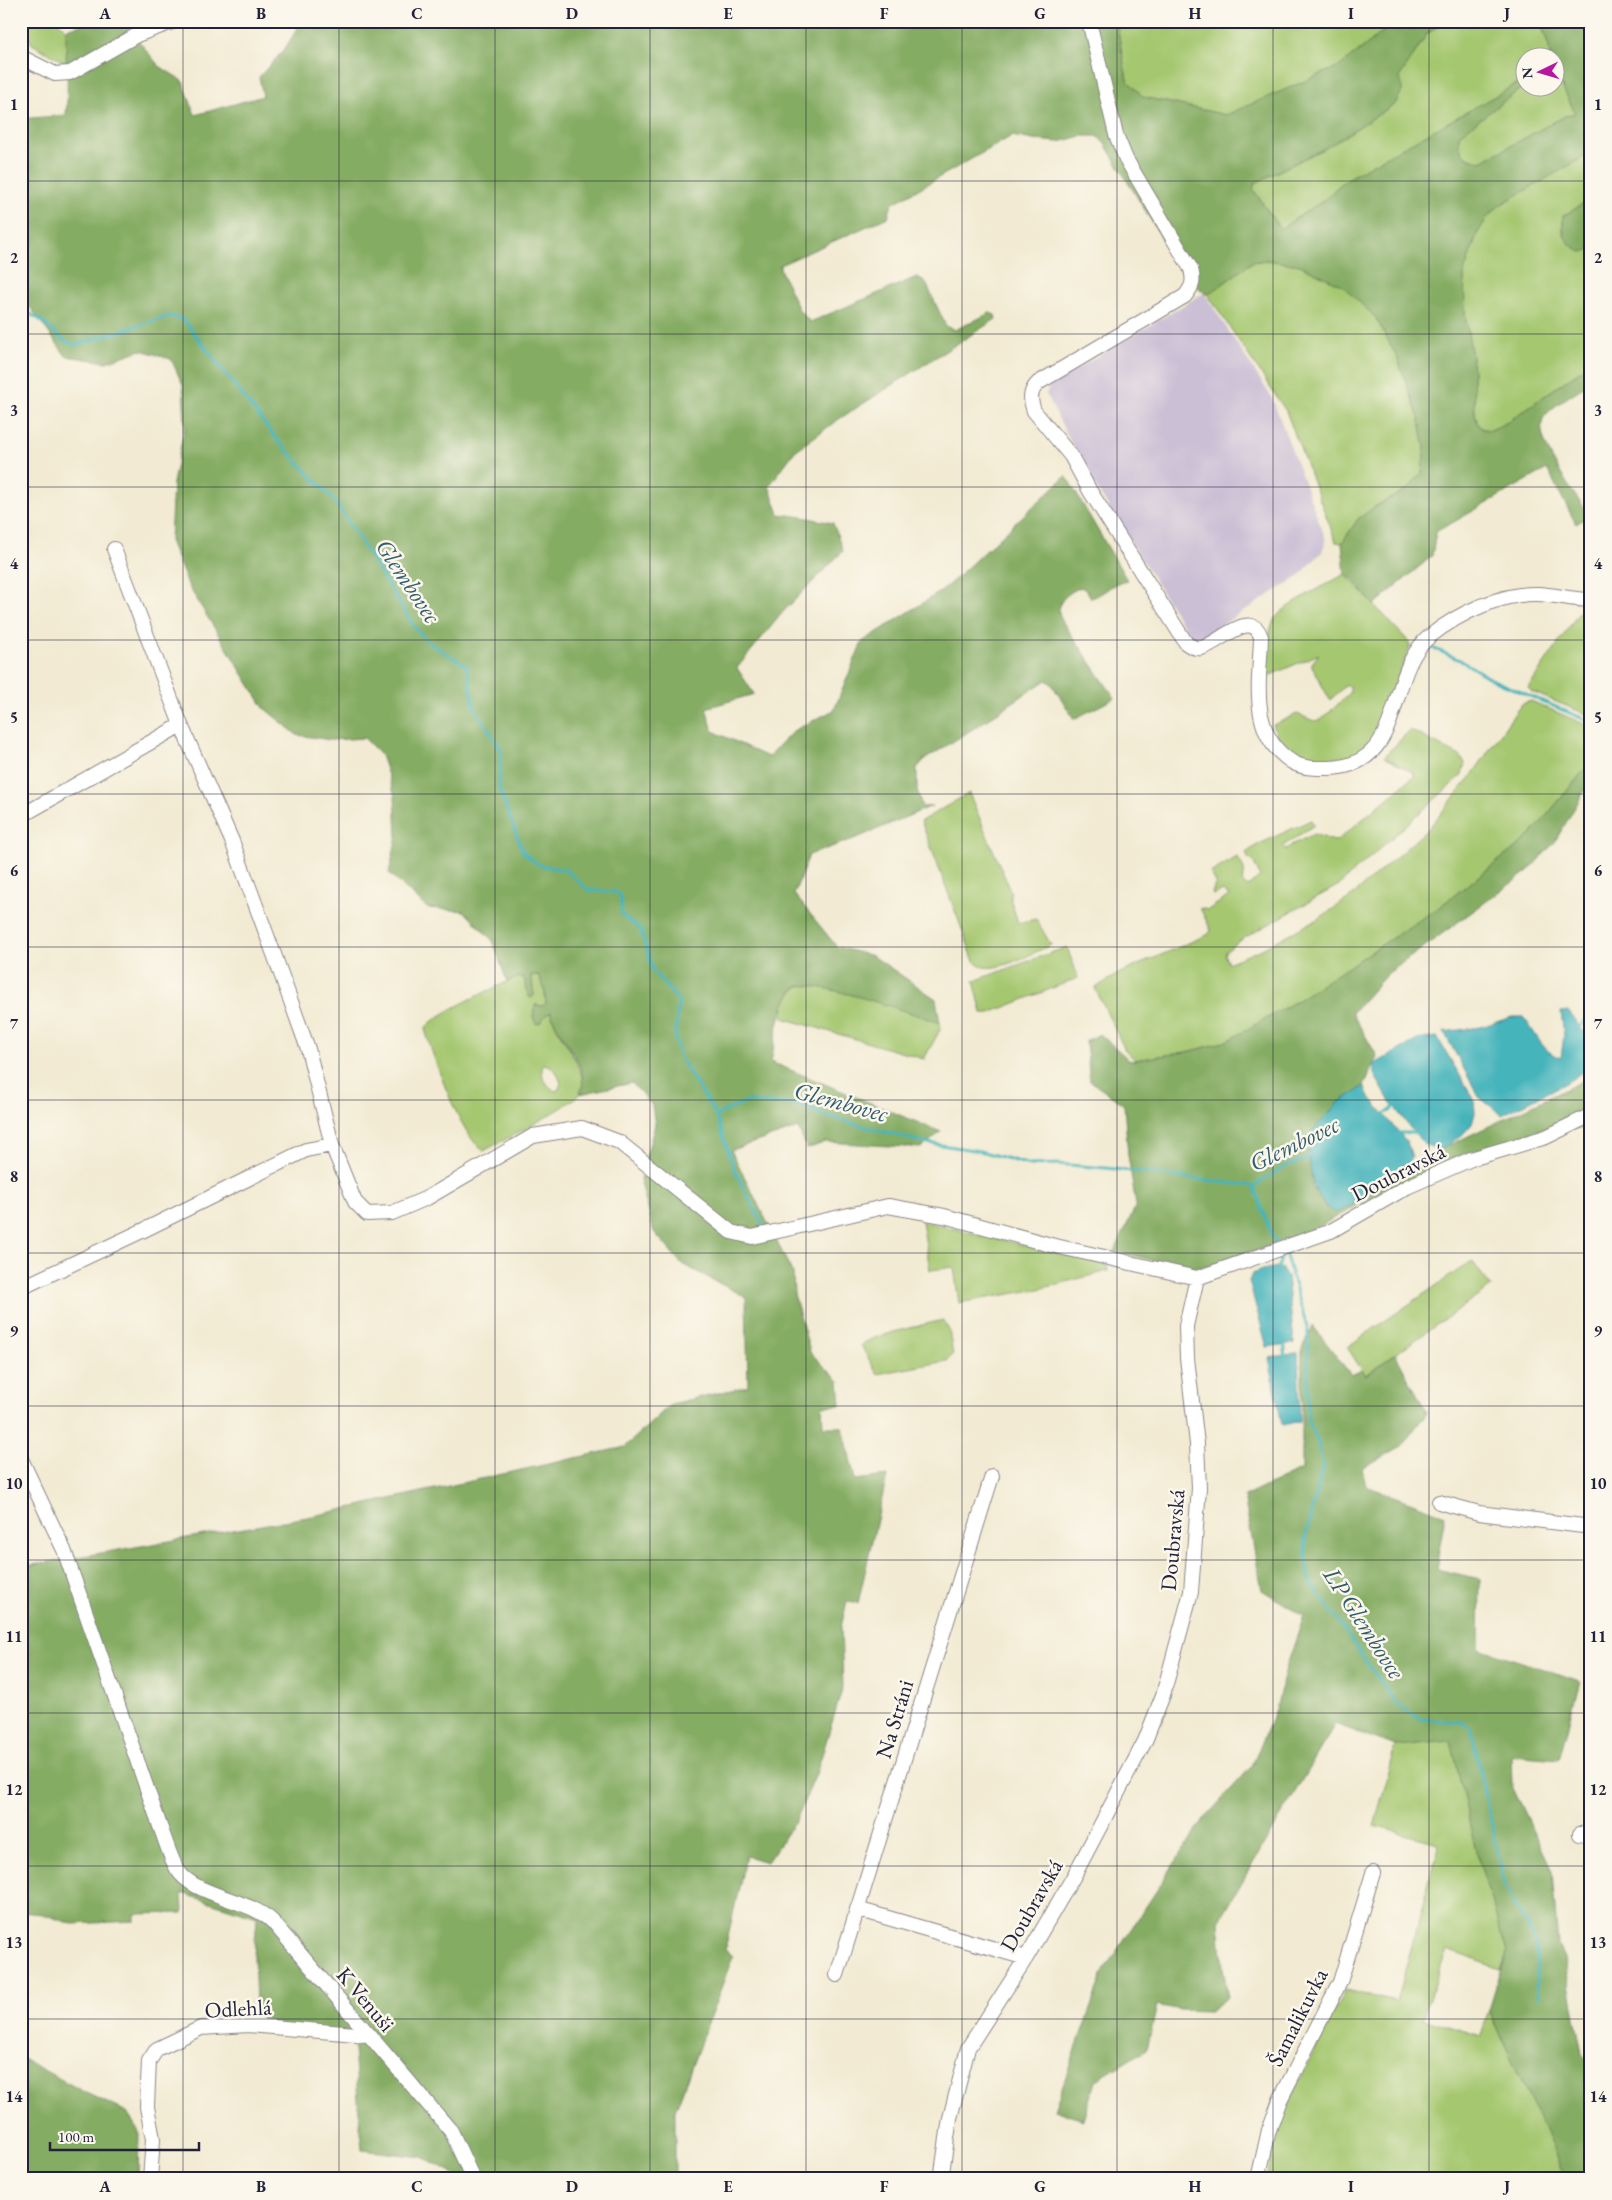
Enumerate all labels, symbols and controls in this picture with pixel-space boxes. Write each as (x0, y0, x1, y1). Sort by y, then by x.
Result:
text: A (98, 3, 111, 24)
text: B (256, 3, 266, 24)
text: C (411, 3, 423, 24)
text: D (566, 3, 578, 24)
text: E (723, 3, 733, 24)
text: F (880, 3, 889, 24)
text: G (1034, 3, 1046, 24)
text: H (1189, 3, 1202, 24)
text: I (1348, 3, 1354, 24)
text: J (1502, 3, 1510, 24)
north arrow (1514, 48, 1564, 98)
text: N (1518, 66, 1537, 80)
text: 1 (10, 94, 18, 115)
text: 1 (1594, 94, 1602, 115)
text: 2 (10, 247, 19, 268)
text: 2 (1594, 247, 1603, 268)
text: 3 (10, 400, 18, 421)
text: 3 (1594, 400, 1602, 421)
water label: Glembovec (369, 532, 448, 629)
text: 4 (10, 553, 19, 574)
text: 4 (1594, 553, 1603, 574)
text: 5 (10, 707, 18, 728)
text: 5 (1594, 707, 1602, 728)
text: 6 (10, 860, 19, 881)
text: 6 (1594, 860, 1603, 881)
text: 7 (10, 1013, 19, 1034)
text: 7 (1594, 1013, 1603, 1034)
water label: Glembovec (791, 1074, 892, 1129)
water label: Glembovec (1244, 1108, 1344, 1178)
street label: Doubravská (1346, 1136, 1450, 1209)
text: 8 (10, 1166, 18, 1187)
text: 8 (1594, 1166, 1602, 1187)
text: 9 (10, 1320, 19, 1341)
text: 9 (1594, 1320, 1603, 1341)
text: 10 (6, 1473, 23, 1494)
text: 10 (1590, 1473, 1607, 1494)
street label: Doubravská (1154, 1488, 1191, 1592)
water label: LP Glembovce (1316, 1560, 1413, 1685)
text: 11 (6, 1626, 22, 1647)
text: 11 (1590, 1626, 1606, 1647)
street label: Na Stráni (869, 1676, 920, 1762)
text: 12 (6, 1779, 23, 1800)
text: 12 (1590, 1779, 1607, 1800)
street label: Doubravská (993, 1854, 1070, 1957)
text: 13 (6, 1932, 22, 1953)
text: 13 (1590, 1932, 1606, 1953)
street label: K Venuši (330, 1961, 401, 2038)
street label: Šamalikuvka (1260, 1963, 1335, 2071)
street label: Odlehlá (204, 1992, 273, 2025)
text: 14 (6, 2086, 23, 2107)
text: 14 (1590, 2086, 1607, 2107)
scale bar (50, 2120, 199, 2152)
text: 100 m (58, 2127, 95, 2146)
text: A (98, 2176, 111, 2197)
text: B (256, 2176, 266, 2197)
text: C (411, 2176, 423, 2197)
text: D (566, 2176, 578, 2197)
text: E (723, 2176, 733, 2197)
text: F (880, 2176, 889, 2197)
text: G (1034, 2176, 1046, 2197)
text: H (1189, 2176, 1202, 2197)
text: I (1348, 2176, 1354, 2197)
text: J (1502, 2176, 1510, 2197)

